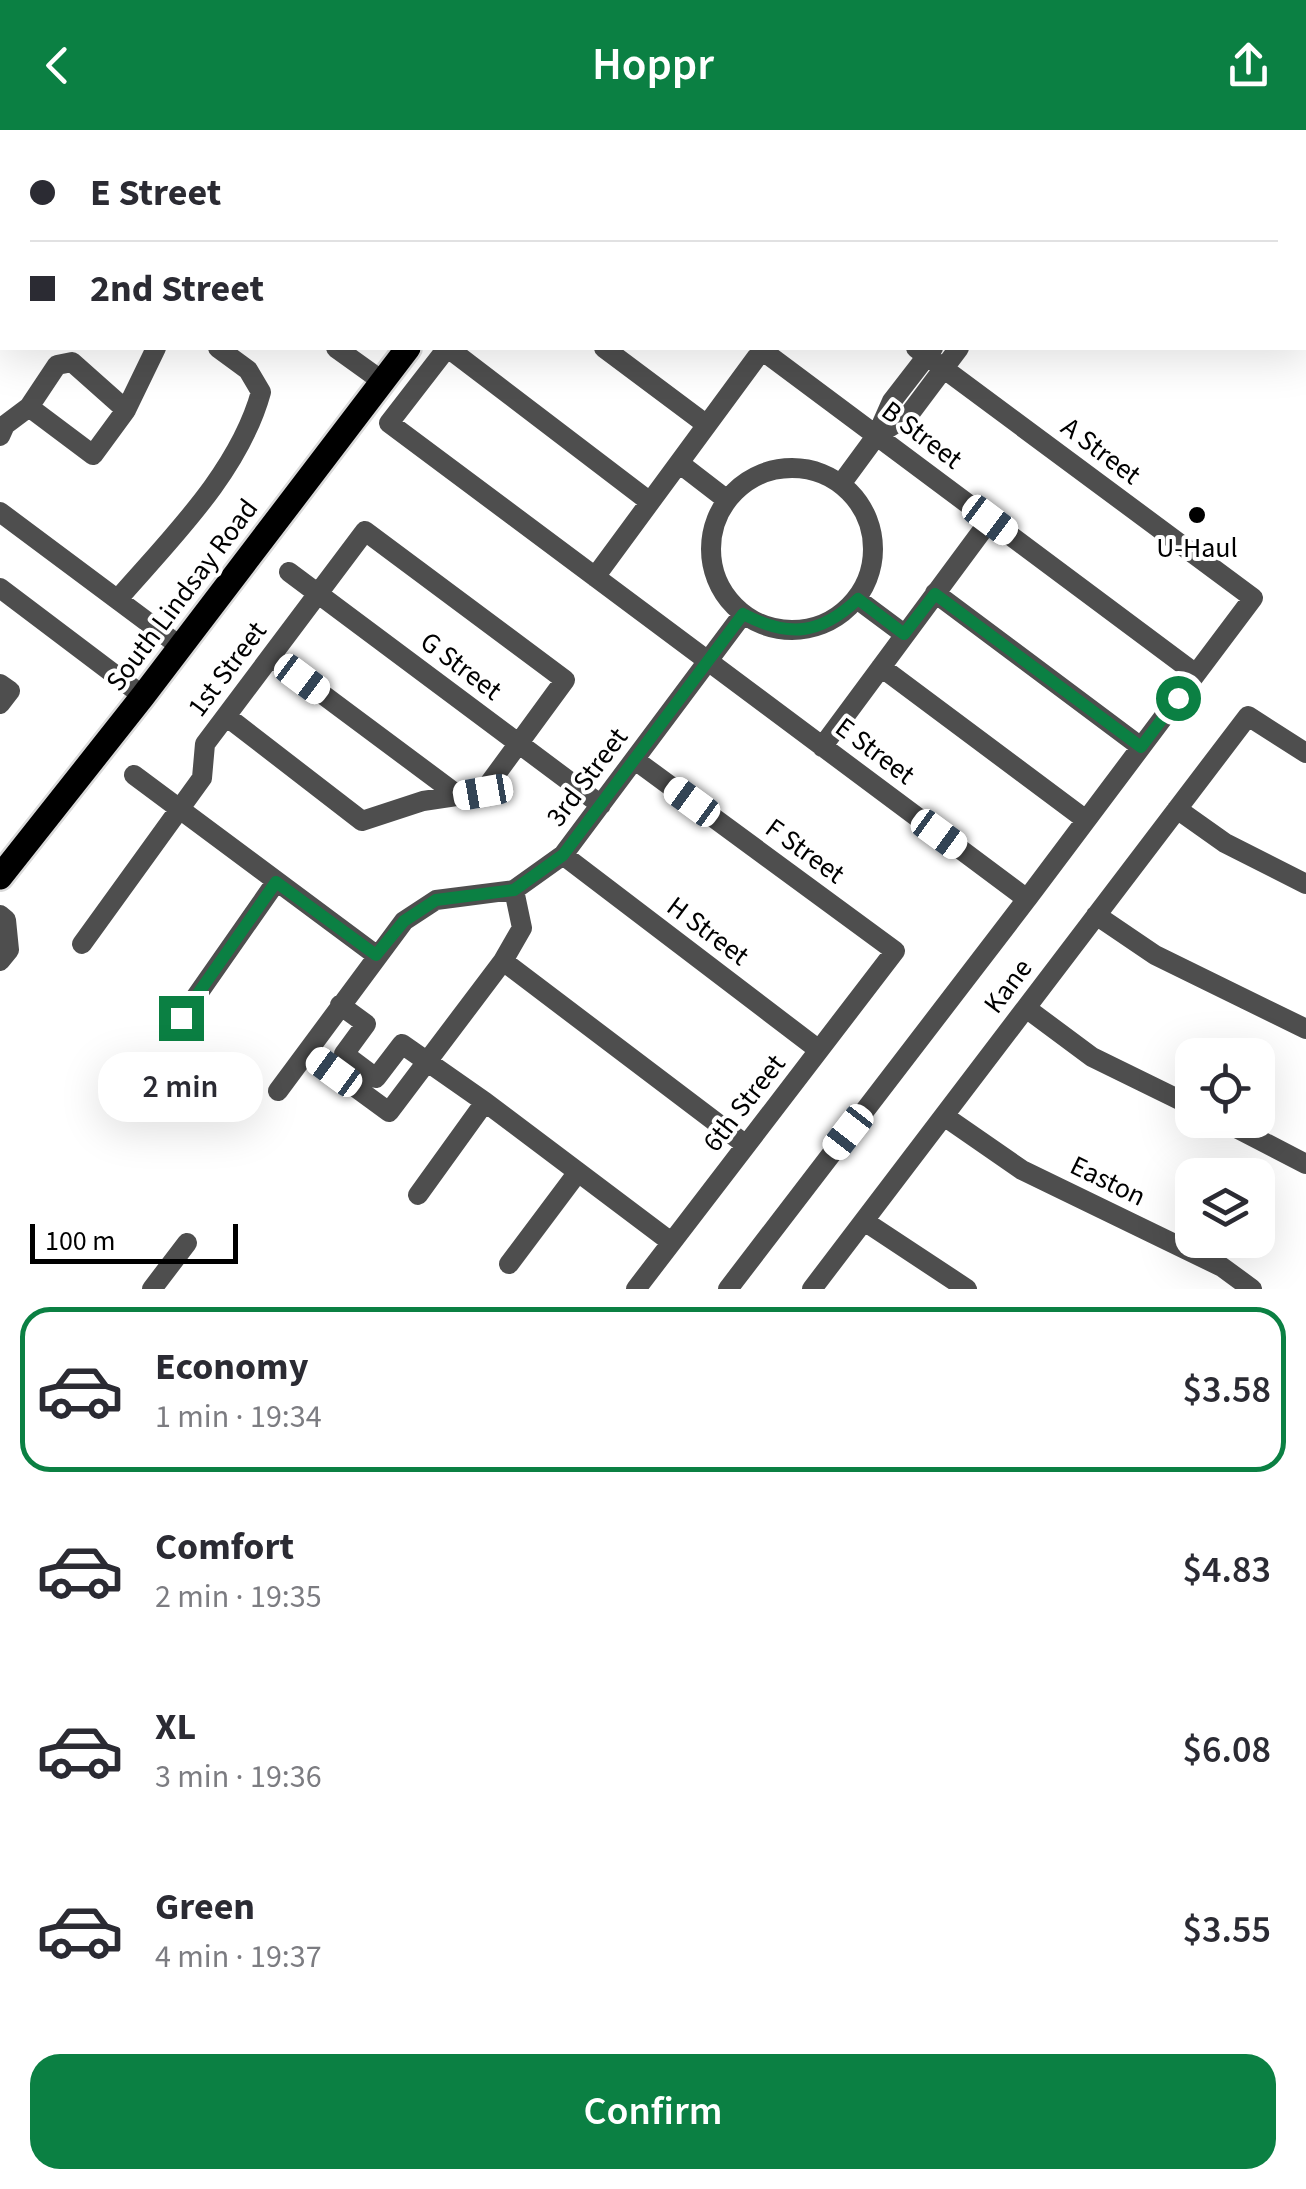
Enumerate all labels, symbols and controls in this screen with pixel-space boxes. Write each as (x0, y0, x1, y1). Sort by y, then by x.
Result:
text: Hoppr (592, 33, 714, 97)
icon: back (30, 38, 85, 93)
icon: share (1221, 38, 1276, 93)
text: E Street (90, 166, 221, 220)
text: 2nd Street (90, 262, 264, 316)
street label: B Street (873, 391, 971, 479)
street label: A Street (1053, 408, 1150, 495)
street label: South Lindsay Road (96, 490, 268, 700)
car (957, 490, 1023, 550)
marker: U-Haul (1186, 504, 1208, 526)
place label: U-Haul (1156, 528, 1238, 568)
street label: 1st Street (178, 612, 276, 725)
street label: G Street (412, 622, 511, 710)
car (269, 649, 335, 709)
route start (1156, 676, 1201, 721)
street label: E Street (827, 708, 924, 795)
street label: 3rd Street (537, 719, 638, 835)
car (451, 772, 515, 812)
car (659, 772, 725, 832)
car (906, 804, 972, 864)
street label: F Street (757, 808, 853, 894)
street label: H Street (658, 887, 758, 976)
street label: Kane (974, 950, 1042, 1022)
route end (159, 996, 204, 1041)
map controls (1175, 1038, 1275, 1258)
button: locate (1175, 1038, 1275, 1138)
car (301, 1042, 367, 1102)
street label: 6th Street (693, 1045, 795, 1160)
callout: 2 min (99, 1053, 264, 1123)
text: 2 min (142, 1064, 219, 1110)
car (818, 1099, 878, 1165)
street label: Easton (1063, 1146, 1153, 1216)
button: layers (1175, 1158, 1275, 1258)
scale bar (30, 1219, 238, 1264)
text: 100 m (45, 1221, 116, 1261)
text: Economy (155, 1340, 308, 1394)
icon: car (35, 1345, 125, 1435)
text: $3.58 (1183, 1363, 1271, 1417)
text: 1 min · 19:34 (155, 1394, 322, 1440)
text: Comfort (155, 1520, 294, 1574)
icon: car (35, 1525, 125, 1615)
text: $4.83 (1183, 1543, 1271, 1597)
text: 2 min · 19:35 (155, 1574, 322, 1620)
text: XL (155, 1700, 196, 1754)
icon: car (35, 1705, 125, 1795)
text: $6.08 (1183, 1723, 1271, 1777)
text: 3 min · 19:36 (155, 1754, 322, 1800)
text: Green (155, 1880, 255, 1934)
icon: car (35, 1885, 125, 1975)
text: $3.55 (1183, 1903, 1271, 1957)
text: 4 min · 19:37 (155, 1934, 322, 1980)
button: Confirm (30, 2054, 1276, 2169)

